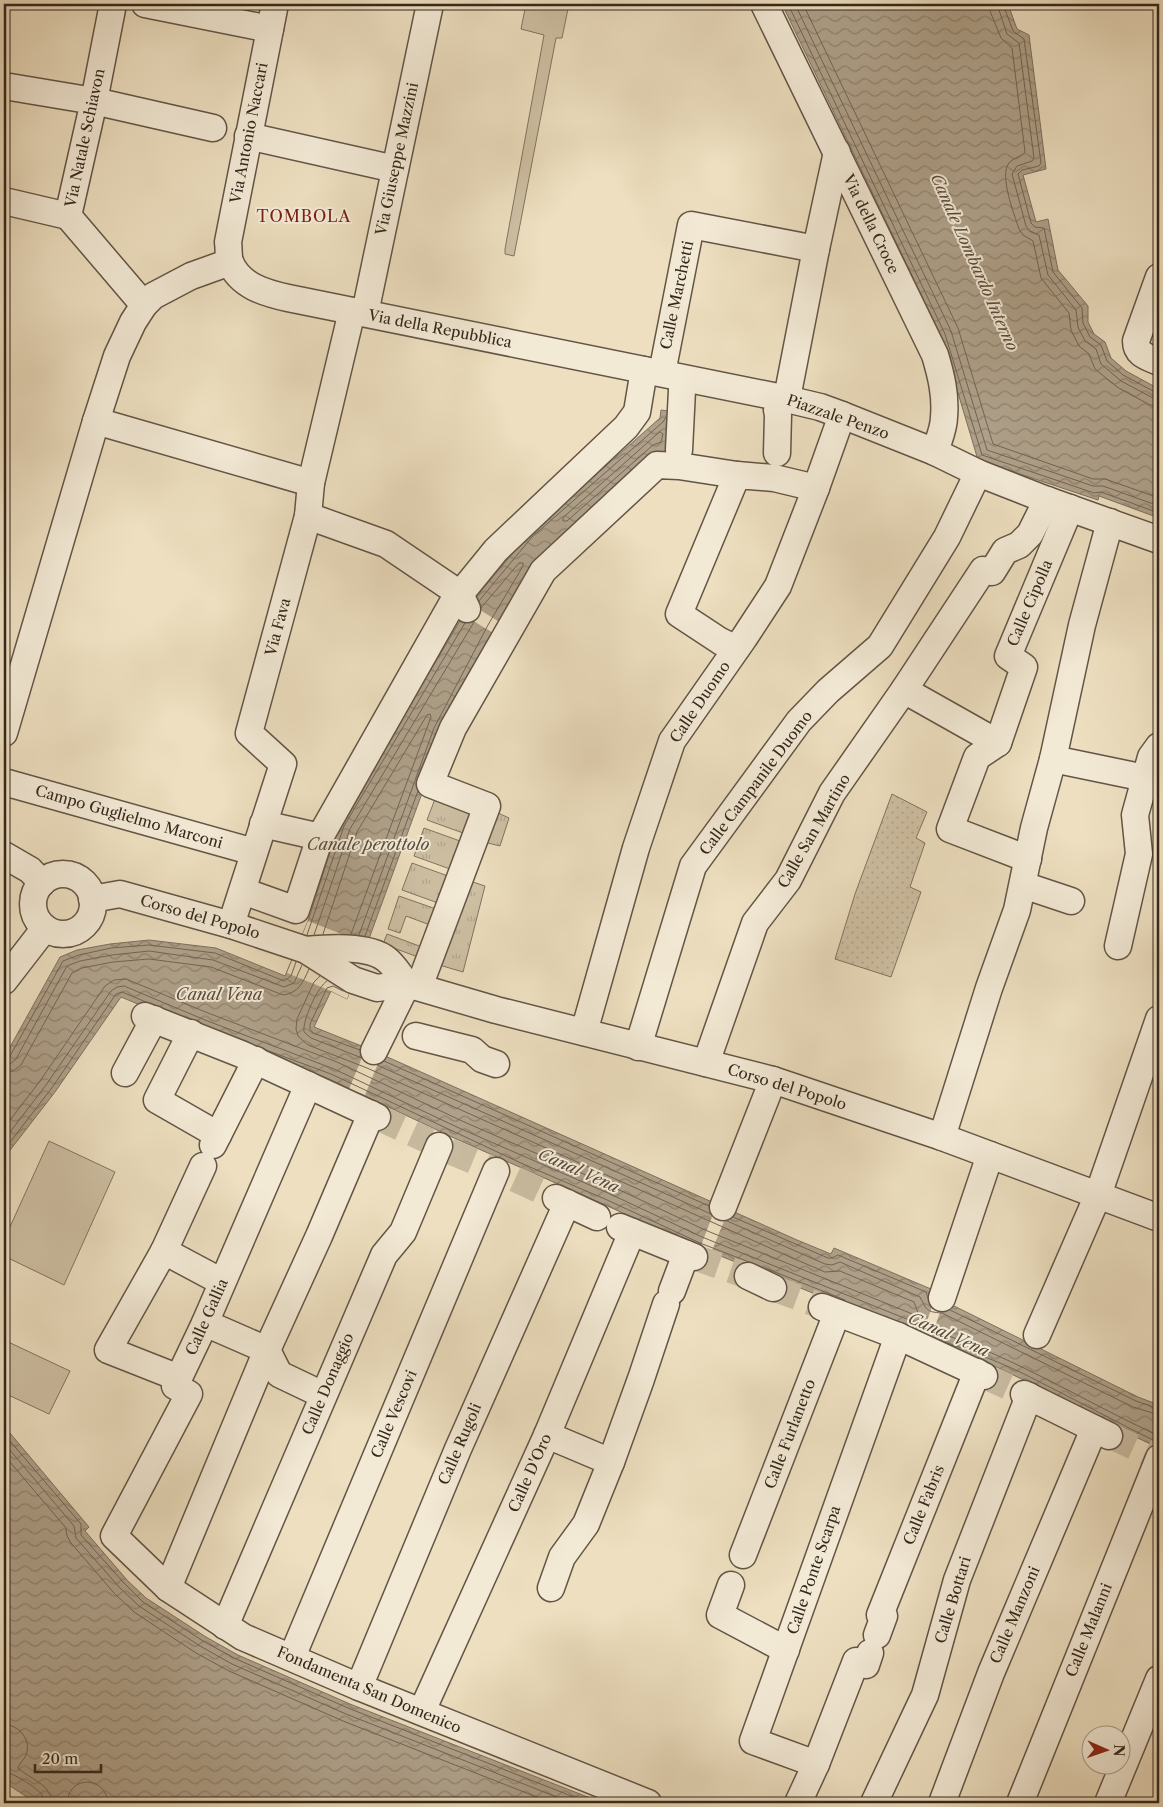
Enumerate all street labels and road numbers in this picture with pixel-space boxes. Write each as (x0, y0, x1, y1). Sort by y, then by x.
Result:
street label: Via Antonio Naccari (225, 60, 272, 206)
street label: Via Natale Schiavon (60, 66, 109, 210)
street label: Via Giuseppe Mazzini (371, 80, 422, 238)
street label: Via della Croce (839, 170, 904, 277)
street label: Calle Marchetti (656, 238, 697, 351)
street label: Via della Repubblica (366, 305, 514, 352)
street label: Piazzale Penzo (785, 390, 892, 443)
street label: Calle Cipolla (1003, 557, 1056, 649)
street label: Via Fava (260, 596, 294, 659)
street label: Calle Duomo (665, 657, 734, 746)
street label: Calle Campanile Duomo (695, 707, 816, 859)
street label: Calle San Martino (773, 770, 854, 891)
street label: Campo Guglielmo Marconi (33, 781, 226, 853)
street label: Corso del Popolo (138, 890, 262, 943)
street label: Corso del Popolo (725, 1059, 849, 1114)
street label: Calle Gallia (181, 1275, 232, 1358)
street label: Calle Donaggio (298, 1330, 358, 1438)
street label: Calle Vescovi (366, 1366, 421, 1461)
street label: Calle Furlanetto (760, 1376, 819, 1491)
street label: Calle Rugoli (434, 1400, 485, 1488)
street label: Calle D'Oro (504, 1431, 555, 1515)
street label: Calle Fabris (899, 1462, 948, 1547)
street label: Calle Ponte Scarpa (783, 1503, 844, 1637)
street label: Calle Bottari (930, 1554, 975, 1646)
street label: Calle Manzoni (985, 1563, 1044, 1666)
street label: Calle Malanni (1061, 1580, 1116, 1679)
street label: Fondamenta San Domenico (274, 1642, 464, 1737)

